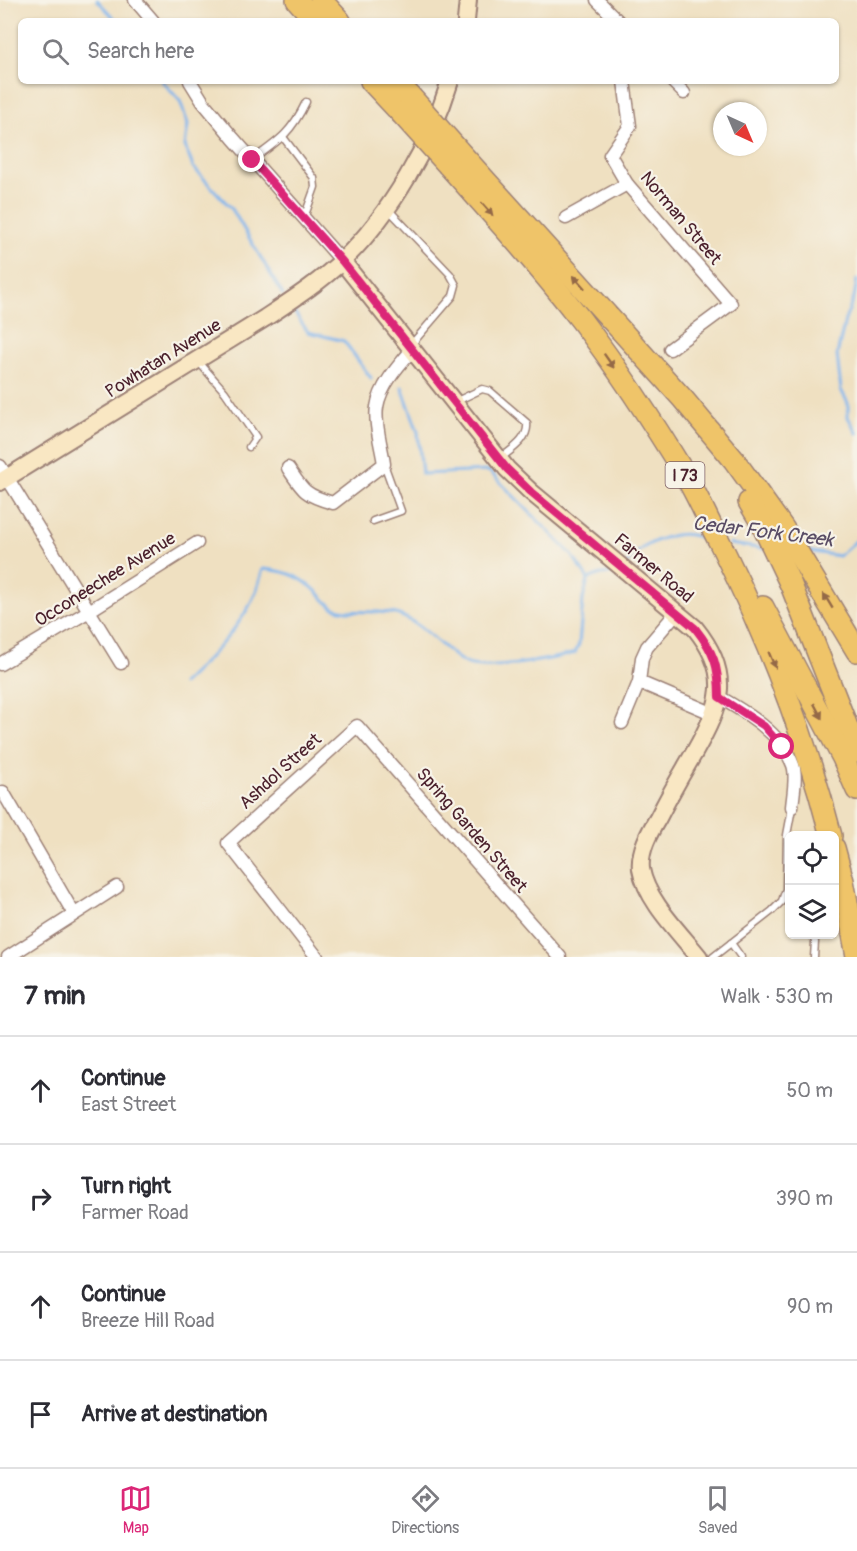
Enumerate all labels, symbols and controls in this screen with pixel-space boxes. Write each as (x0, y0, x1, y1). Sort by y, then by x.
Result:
search box (18, 18, 839, 84)
icon: search (39, 35, 72, 68)
text: Search here (87, 37, 194, 65)
north arrow (713, 102, 767, 156)
route end (238, 146, 264, 172)
street label: Norman Street (635, 167, 727, 270)
one-way arrow (480, 201, 494, 216)
one-way arrow (572, 276, 586, 290)
street label: Powhatan Avenue (101, 314, 226, 403)
one-way arrow (603, 352, 615, 368)
road number: I 73 (666, 462, 704, 488)
water label: Cedar Fork Creek (691, 510, 836, 553)
street label: Occoneechee Avenue (31, 527, 180, 632)
street label: Farmer Road (609, 528, 698, 608)
one-way arrow (822, 593, 833, 609)
one-way arrow (768, 651, 777, 669)
one-way arrow (813, 702, 823, 719)
street label: Ashdol Street (234, 728, 327, 814)
route start (768, 733, 794, 759)
street label: Spring Garden Street (411, 763, 533, 898)
map controls (785, 831, 839, 939)
button: locate (785, 831, 839, 885)
button: layers (785, 885, 839, 939)
text: 7 min (24, 980, 86, 1012)
text: Walk · 530 m (721, 984, 833, 1009)
text: Continue (81, 1064, 165, 1092)
icon: ahead (24, 1074, 57, 1107)
text: 50 m (786, 1078, 833, 1103)
text: East Street (81, 1092, 176, 1117)
text: Turn right (81, 1172, 171, 1200)
icon: right (24, 1182, 57, 1215)
text: 390 m (776, 1186, 833, 1211)
text: Farmer Road (81, 1200, 189, 1225)
text: Continue (81, 1280, 165, 1308)
icon: ahead (24, 1290, 57, 1323)
text: 90 m (787, 1294, 833, 1319)
text: Breeze Hill Road (81, 1308, 215, 1333)
icon: arrive (24, 1398, 57, 1431)
text: Arrive at destination (81, 1400, 267, 1428)
tab: Map (119, 1482, 152, 1538)
tab: Directions (391, 1482, 459, 1538)
tab: Saved (698, 1482, 738, 1538)

